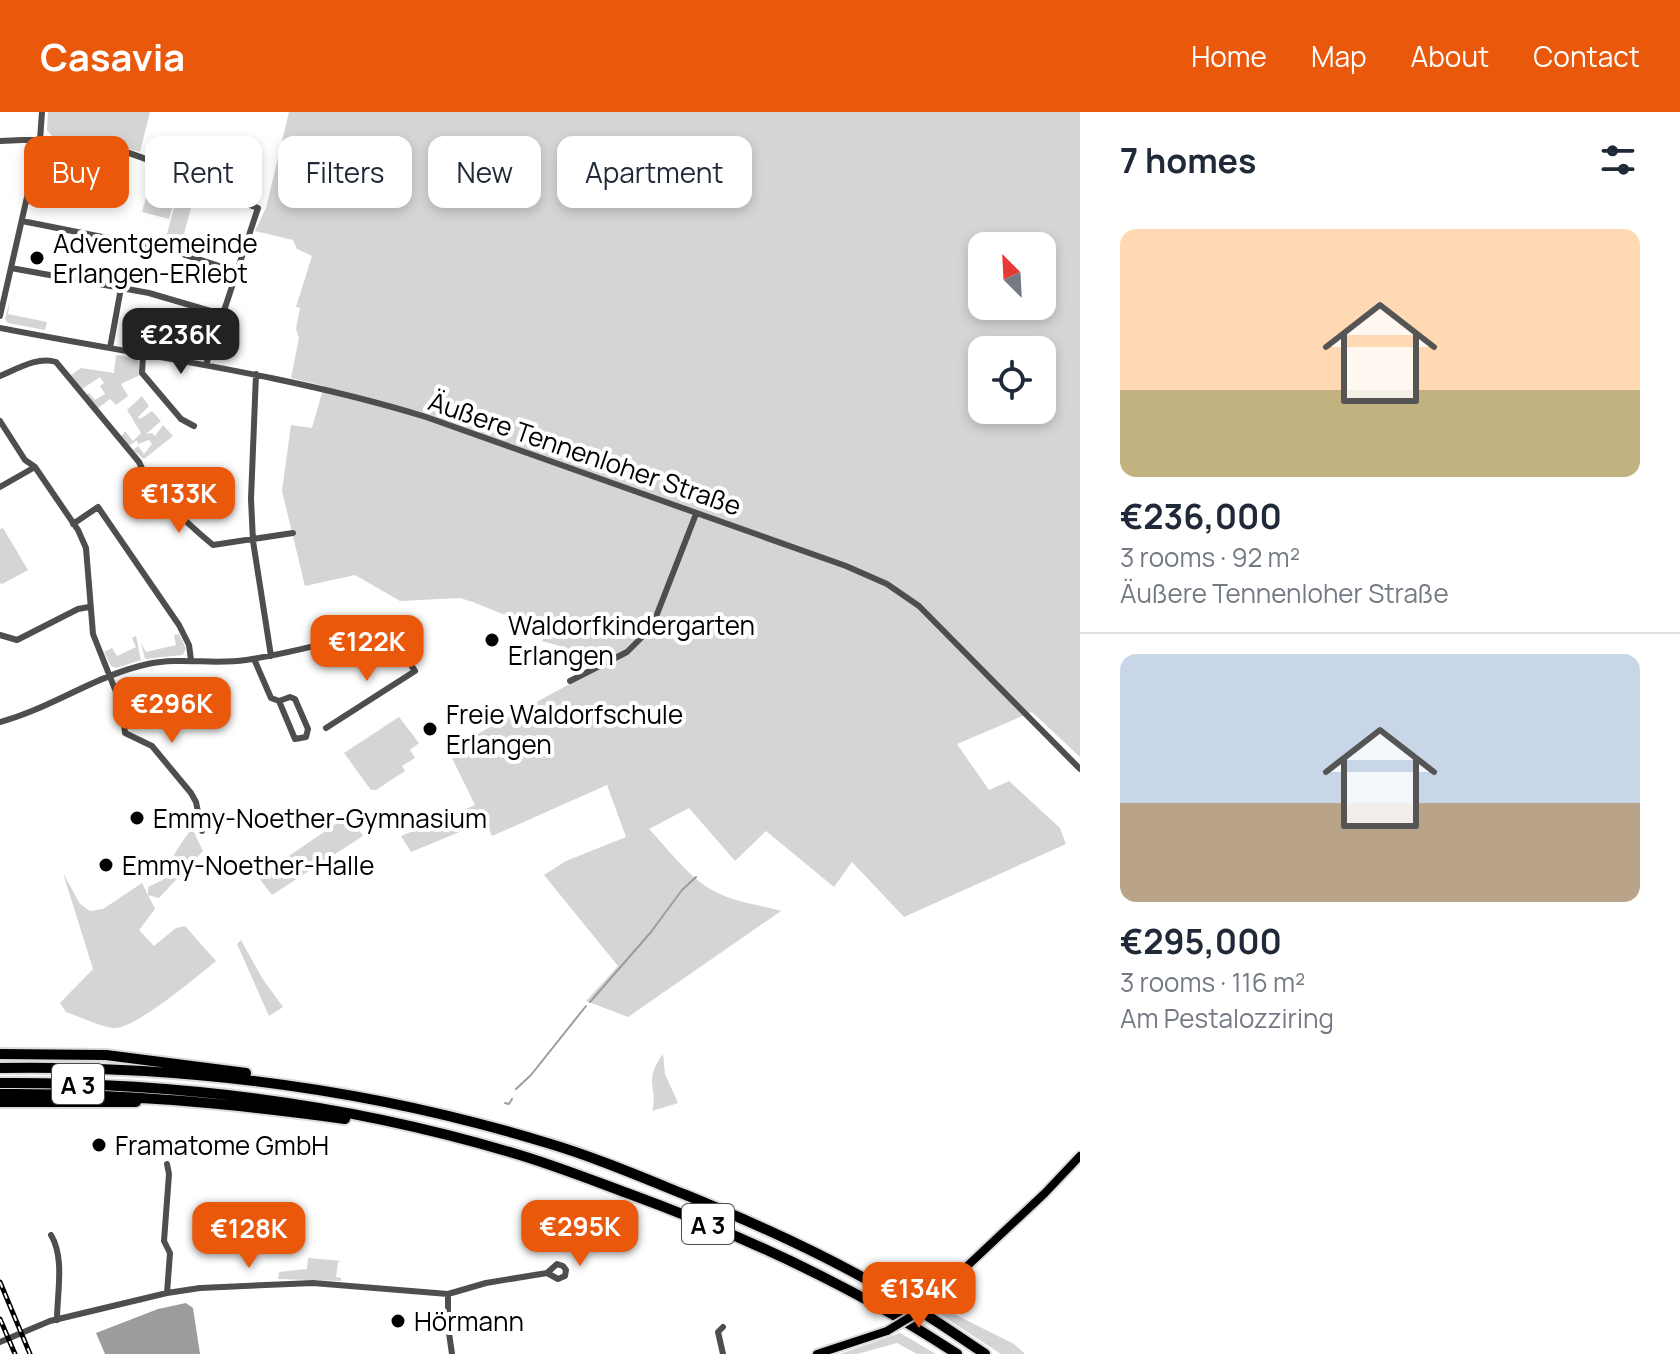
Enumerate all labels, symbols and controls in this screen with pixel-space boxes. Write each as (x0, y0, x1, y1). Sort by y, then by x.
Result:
text: Casavia (40, 30, 185, 82)
text: Home (1191, 37, 1267, 75)
text: Map (1311, 37, 1367, 75)
text: About (1411, 37, 1489, 75)
text: Contact (1533, 37, 1640, 75)
chip: Buy (24, 136, 129, 208)
chip: Rent (145, 136, 262, 208)
chip: Filters (278, 136, 412, 208)
chip: New (428, 136, 541, 208)
chip: Apartment (557, 136, 752, 208)
text: 7 homes (1120, 137, 1256, 183)
icon: filters (1596, 138, 1640, 182)
place label: Adventgemeinde Erlangen-ERlebt (53, 225, 258, 291)
north arrow (968, 232, 1056, 320)
map controls (968, 232, 1056, 424)
marker: Adventgemeinde Erlangen-ERlebt (28, 249, 46, 267)
icon: home (1308, 281, 1452, 425)
pin: €236K (125, 308, 237, 376)
text: €236K (140, 316, 222, 352)
button: locate (968, 336, 1056, 424)
street label: Äußere Tennenloher Straße (424, 382, 746, 524)
pin: €133K (123, 467, 235, 535)
text: €133K (141, 475, 217, 511)
text: €236,000 (1120, 493, 1282, 539)
text: 3 rooms · 92 m² (1120, 539, 1300, 575)
text: Äußere Tennenloher Straße (1120, 575, 1449, 611)
place label: Waldorfkindergarten Erlangen (508, 607, 755, 673)
pin: €122K (311, 615, 423, 683)
text: €122K (329, 623, 405, 659)
marker: Waldorfkindergarten Erlangen (483, 631, 501, 649)
pin: €296K (116, 677, 228, 745)
text: €296K (131, 685, 213, 721)
place label: Freie Waldorfschule Erlangen (446, 696, 683, 762)
icon: home (1308, 706, 1452, 850)
marker: Freie Waldorfschule Erlangen (421, 720, 439, 738)
place label: Emmy-Noether-Gymnasium (153, 800, 487, 836)
marker: Emmy-Noether-Gymnasium (128, 809, 146, 827)
place label: Emmy-Noether-Halle (122, 847, 374, 883)
marker: Emmy-Noether-Halle (97, 856, 115, 874)
text: €295,000 (1120, 918, 1282, 964)
text: 3 rooms · 116 m² (1120, 964, 1306, 1000)
text: Am Pestalozziring (1120, 1000, 1334, 1036)
road number: A 3 (52, 1064, 104, 1104)
place label: Framatome GmbH (115, 1127, 329, 1163)
marker: Framatome GmbH (90, 1136, 108, 1154)
pin: €295K (524, 1200, 636, 1268)
pin: €128K (193, 1202, 305, 1270)
road number: A 3 (682, 1204, 734, 1244)
text: €295K (539, 1208, 621, 1244)
text: €128K (210, 1210, 288, 1246)
pin: €134K (863, 1262, 975, 1330)
text: €134K (881, 1270, 957, 1306)
place label: Hörmann (414, 1303, 524, 1339)
marker: Hörmann (389, 1312, 407, 1330)

